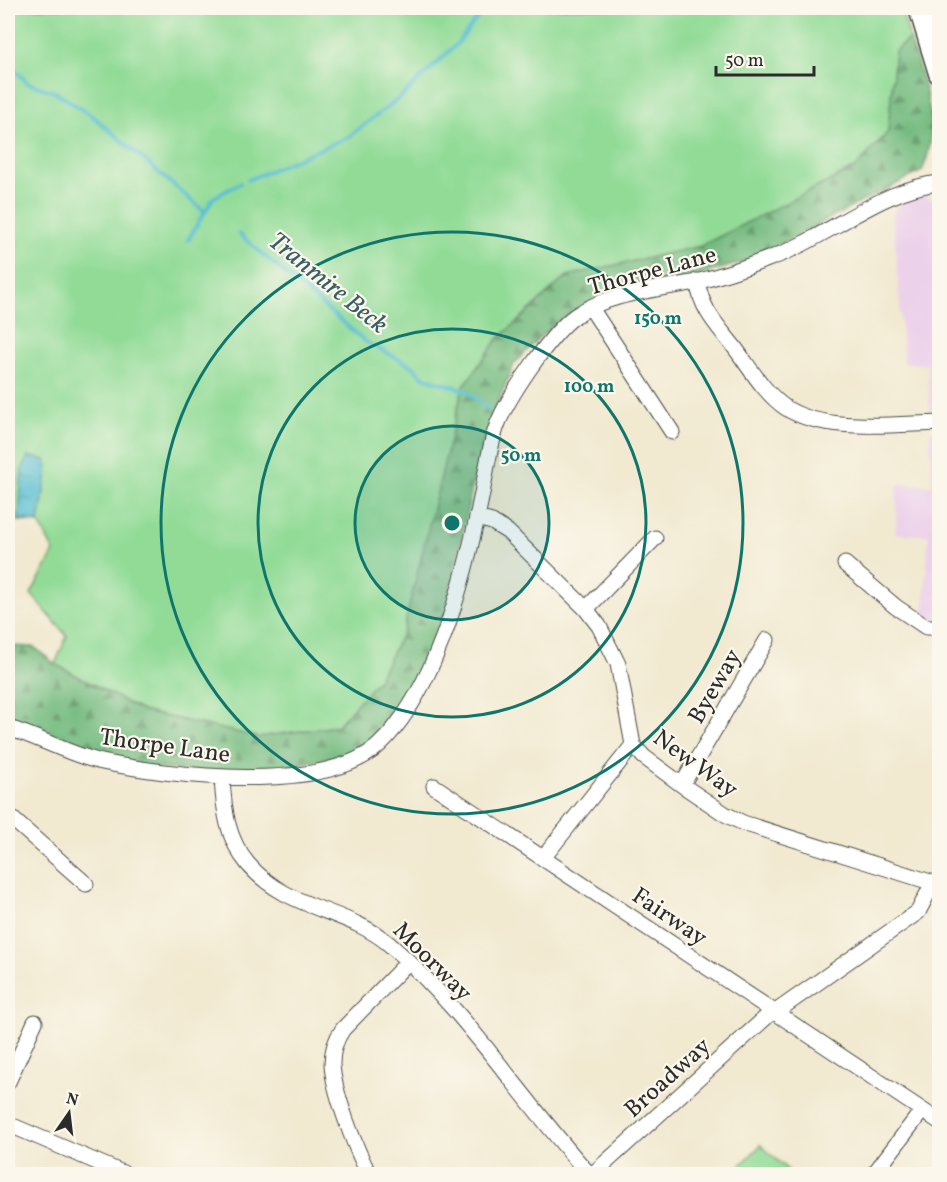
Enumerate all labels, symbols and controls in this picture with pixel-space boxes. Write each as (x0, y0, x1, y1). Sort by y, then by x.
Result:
scale bar (716, 39, 814, 77)
text: 50 m (725, 49, 764, 74)
water label: Tranmire Beck (260, 224, 395, 343)
street label: Thorpe Lane (585, 238, 721, 305)
text: 150 m (634, 307, 682, 332)
text: 100 m (564, 375, 614, 400)
text: 50 m (501, 444, 541, 469)
centre of rings (442, 513, 462, 533)
street label: Byeway (681, 643, 751, 731)
street label: Thorpe Lane (97, 721, 232, 773)
street label: New Way (645, 722, 744, 807)
street label: Fairway (624, 880, 713, 955)
street label: Moorway (384, 915, 479, 1010)
street label: Broadway (618, 1030, 719, 1127)
north arrow (39, 1083, 99, 1143)
text: N (64, 1088, 81, 1113)

